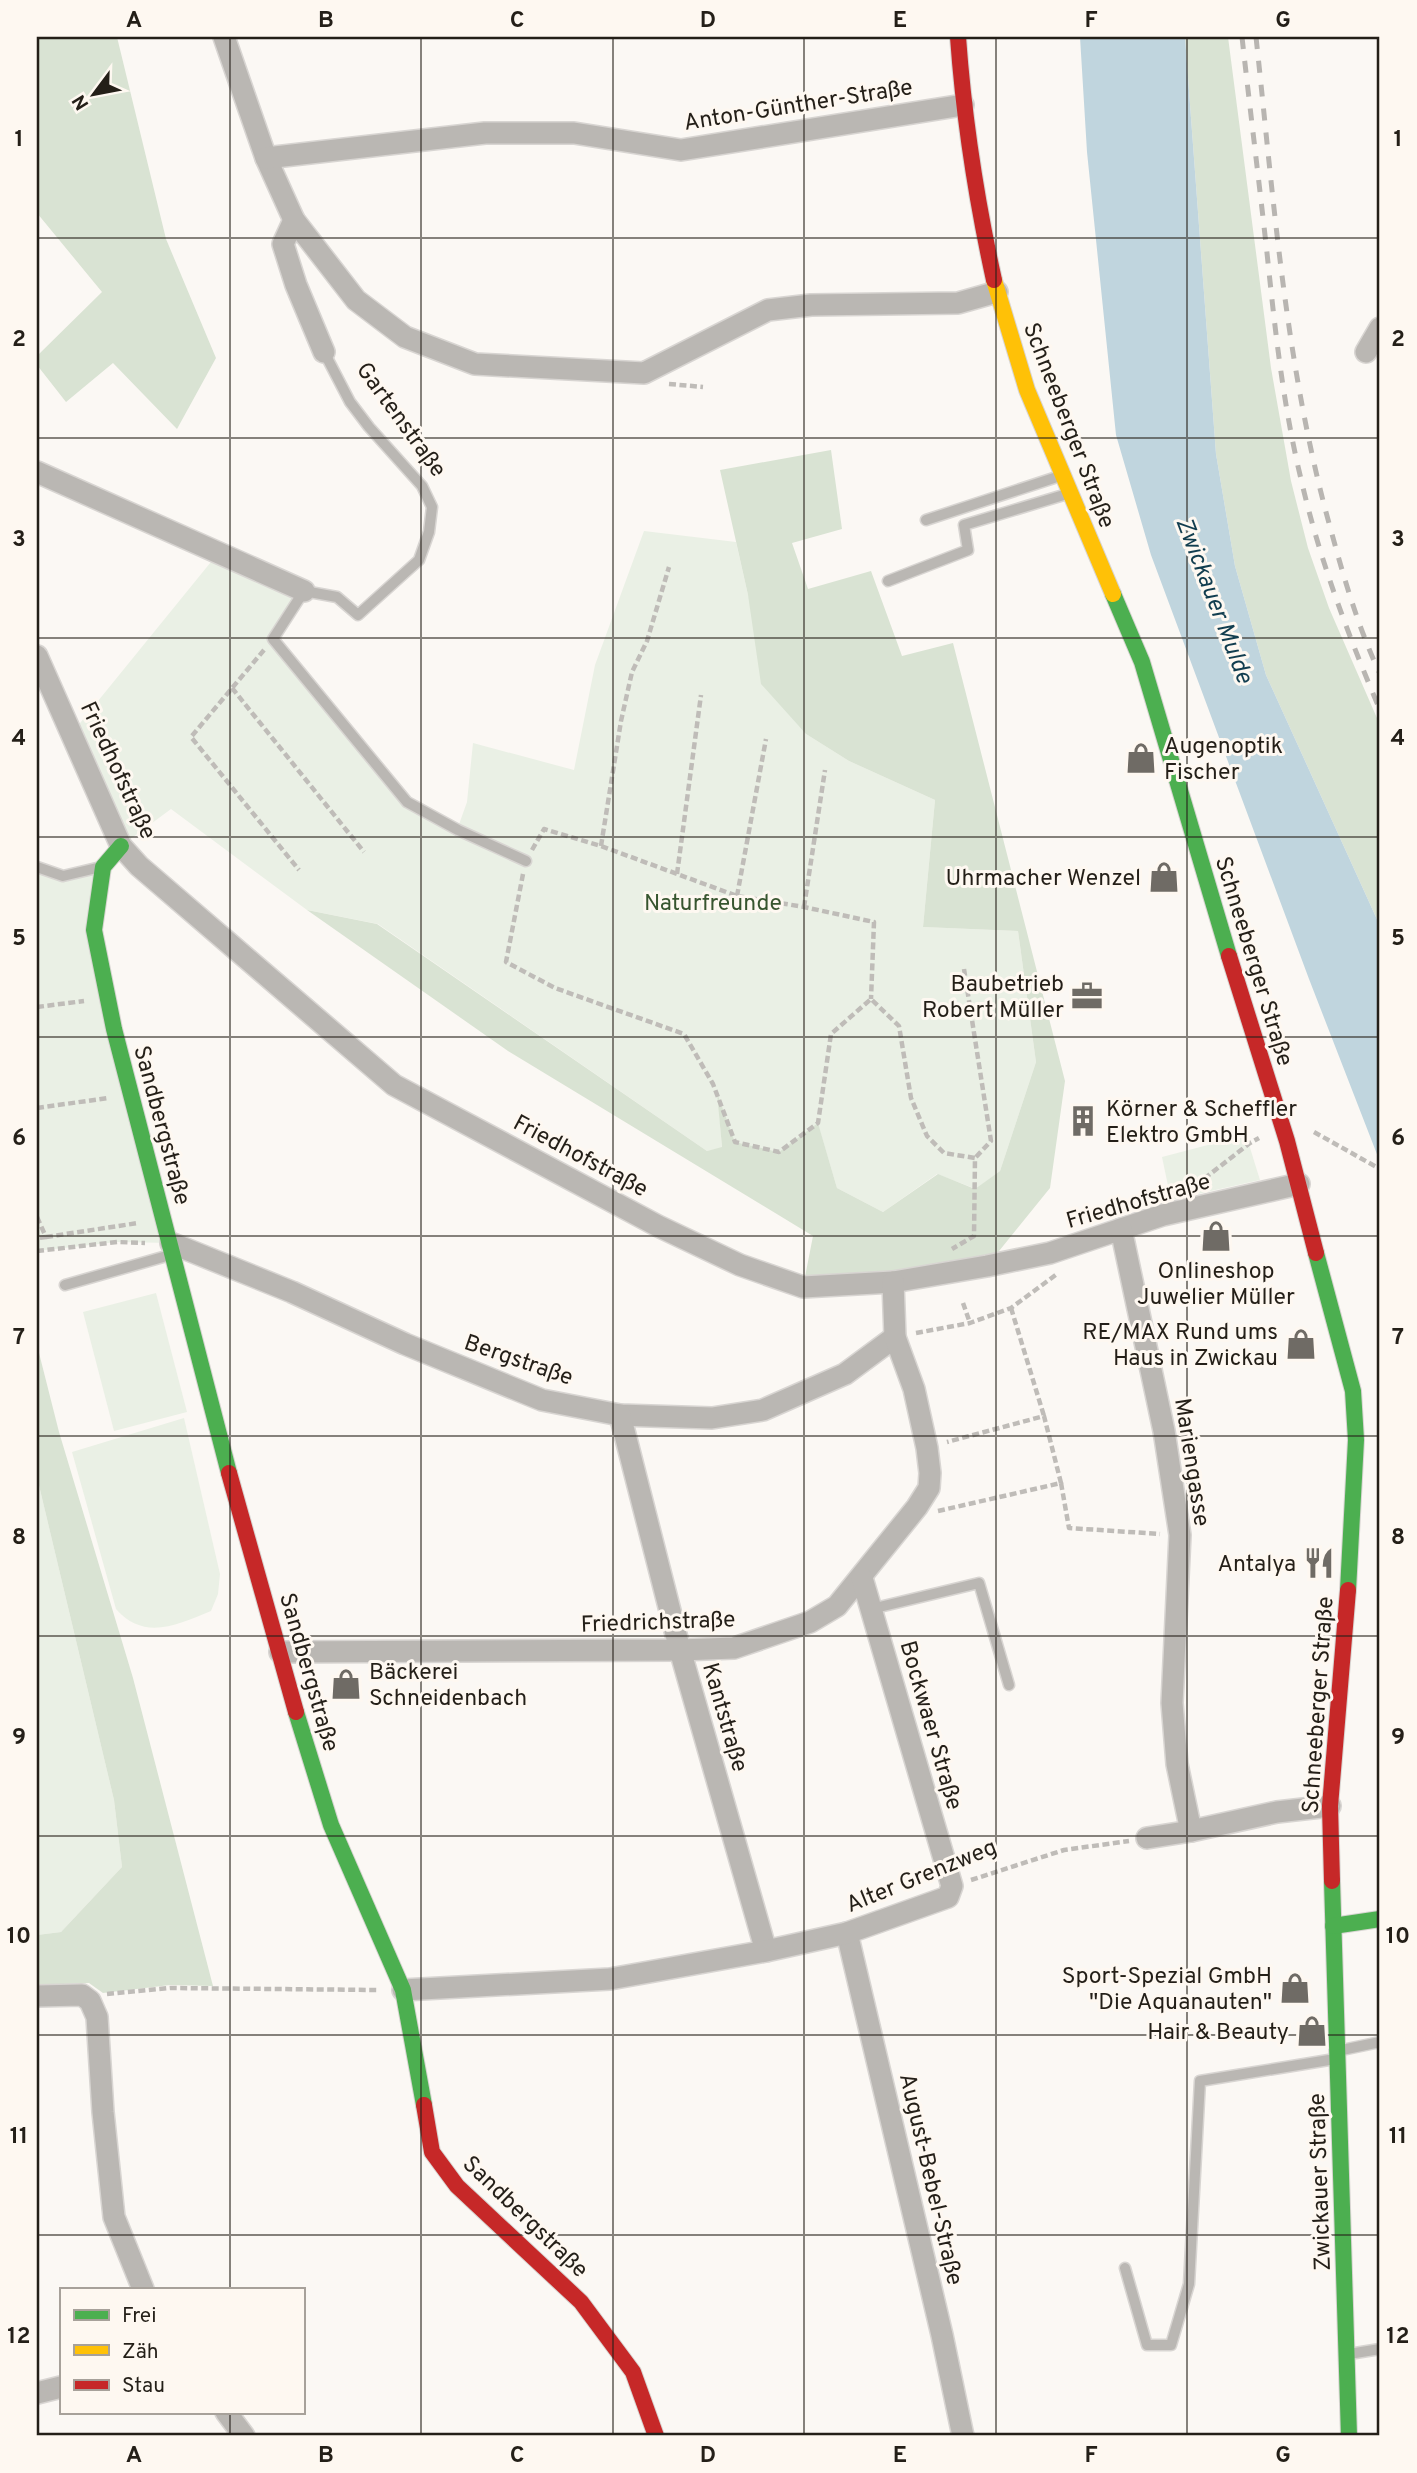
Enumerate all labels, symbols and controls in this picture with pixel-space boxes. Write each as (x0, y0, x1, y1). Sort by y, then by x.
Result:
text: A (126, 7, 142, 36)
text: B (318, 7, 334, 36)
text: C (510, 7, 524, 36)
text: D (700, 7, 716, 36)
text: E (893, 7, 907, 36)
text: F (1084, 7, 1098, 36)
text: G (1275, 7, 1291, 36)
north arrow (60, 60, 130, 130)
street label: Anton-Günther-Straße (682, 74, 915, 139)
text: N (67, 90, 95, 114)
text: 1 (14, 126, 24, 155)
text: 1 (1393, 126, 1403, 155)
street label: Schneeberger Straße (1015, 319, 1120, 533)
text: 2 (12, 326, 26, 355)
text: 2 (1391, 326, 1405, 355)
street label: Gartenstraße (348, 357, 452, 484)
water label: Zwickauer Mulde (1168, 513, 1259, 689)
text: 3 (12, 526, 26, 555)
text: 3 (1391, 526, 1405, 555)
street label: Friedhofstraße (72, 698, 161, 845)
text: 4 (12, 725, 26, 754)
text: 4 (1391, 725, 1405, 754)
place label: Augenoptik Fischer (1164, 733, 1283, 788)
shop icon: Augenoptik Fischer (1124, 741, 1158, 775)
street label: Schneeberger Straße (1207, 853, 1298, 1070)
shop icon: Uhrmacher Wenzel (1147, 860, 1181, 894)
place label: Uhrmacher Wenzel (946, 865, 1141, 894)
park label: Naturfreunde (644, 890, 782, 919)
text: 5 (12, 925, 26, 954)
text: 5 (1391, 925, 1405, 954)
place label: Baubetrieb Robert Müller (922, 971, 1064, 1026)
office icon: Baubetrieb Robert Müller (1070, 979, 1104, 1013)
street label: Sandbergstraße (125, 1043, 196, 1208)
place label: Körner & Scheffler Elektro GmbH (1106, 1096, 1297, 1151)
building icon: Körner & Scheffler Elektro GmbH (1066, 1104, 1100, 1138)
street label: Friedhofstraße (507, 1110, 652, 1205)
text: 6 (12, 1125, 26, 1154)
text: 6 (1391, 1125, 1405, 1154)
street label: Friedhofstraße (1063, 1168, 1214, 1237)
shop icon: Onlineshop Juwelier Müller (1199, 1219, 1233, 1253)
place label: Onlineshop Juwelier Müller (1137, 1258, 1295, 1313)
place label: RE/MAX Rund ums Haus in Zwickau (1082, 1319, 1278, 1374)
text: 7 (13, 1324, 25, 1353)
text: 7 (1392, 1324, 1404, 1353)
shop icon: RE/MAX Rund ums Haus in Zwickau (1284, 1327, 1318, 1361)
street label: Bergstraße (460, 1329, 576, 1394)
street label: Mariengasse (1166, 1396, 1215, 1529)
text: 8 (12, 1524, 26, 1553)
text: 8 (1391, 1524, 1405, 1553)
restaurant icon: Antalya (1302, 1546, 1336, 1580)
place label: Antalya (1217, 1551, 1296, 1580)
street label: Sandbergstraße (271, 1590, 344, 1755)
street label: Schneeberger Straße (1297, 1596, 1342, 1815)
street label: Friedrichstraße (580, 1606, 736, 1641)
street label: Bockwaer Straße (892, 1638, 968, 1814)
place label: Bäckerei Schneidenbach (369, 1659, 527, 1714)
street label: Kantstraße (694, 1660, 753, 1776)
shop icon: Bäckerei Schneidenbach (329, 1667, 363, 1701)
text: 9 (12, 1724, 26, 1753)
text: 9 (1391, 1724, 1405, 1753)
street label: Alter Grenzweg (842, 1834, 1002, 1921)
text: 10 (7, 1923, 31, 1952)
text: 10 (1386, 1923, 1410, 1952)
place label: Sport-Spezial GmbH "Die Aquanauten" (1062, 1963, 1272, 2018)
shop icon: Sport-Spezial GmbH "Die Aquanauten" (1278, 1971, 1312, 2005)
shop icon: Hair & Beauty (1295, 2014, 1329, 2048)
place label: Hair & Beauty (1147, 2019, 1289, 2048)
street label: August-Bebel-Straße (891, 2071, 968, 2288)
street label: Zwickauer Straße (1304, 2092, 1339, 2271)
text: 11 (10, 2123, 28, 2152)
text: 11 (1389, 2123, 1407, 2152)
street label: Sandbergstraße (455, 2151, 593, 2285)
legend (60, 2288, 304, 2414)
text: Frei (122, 2303, 157, 2330)
text: 12 (7, 2323, 31, 2352)
text: 12 (1386, 2323, 1410, 2352)
text: Zäh (122, 2339, 159, 2366)
text: Stau (122, 2373, 165, 2400)
text: A (126, 2442, 142, 2471)
text: B (318, 2442, 334, 2471)
text: C (510, 2442, 524, 2471)
text: D (700, 2442, 716, 2471)
text: E (893, 2442, 907, 2471)
text: F (1084, 2442, 1098, 2471)
text: G (1275, 2442, 1291, 2471)

